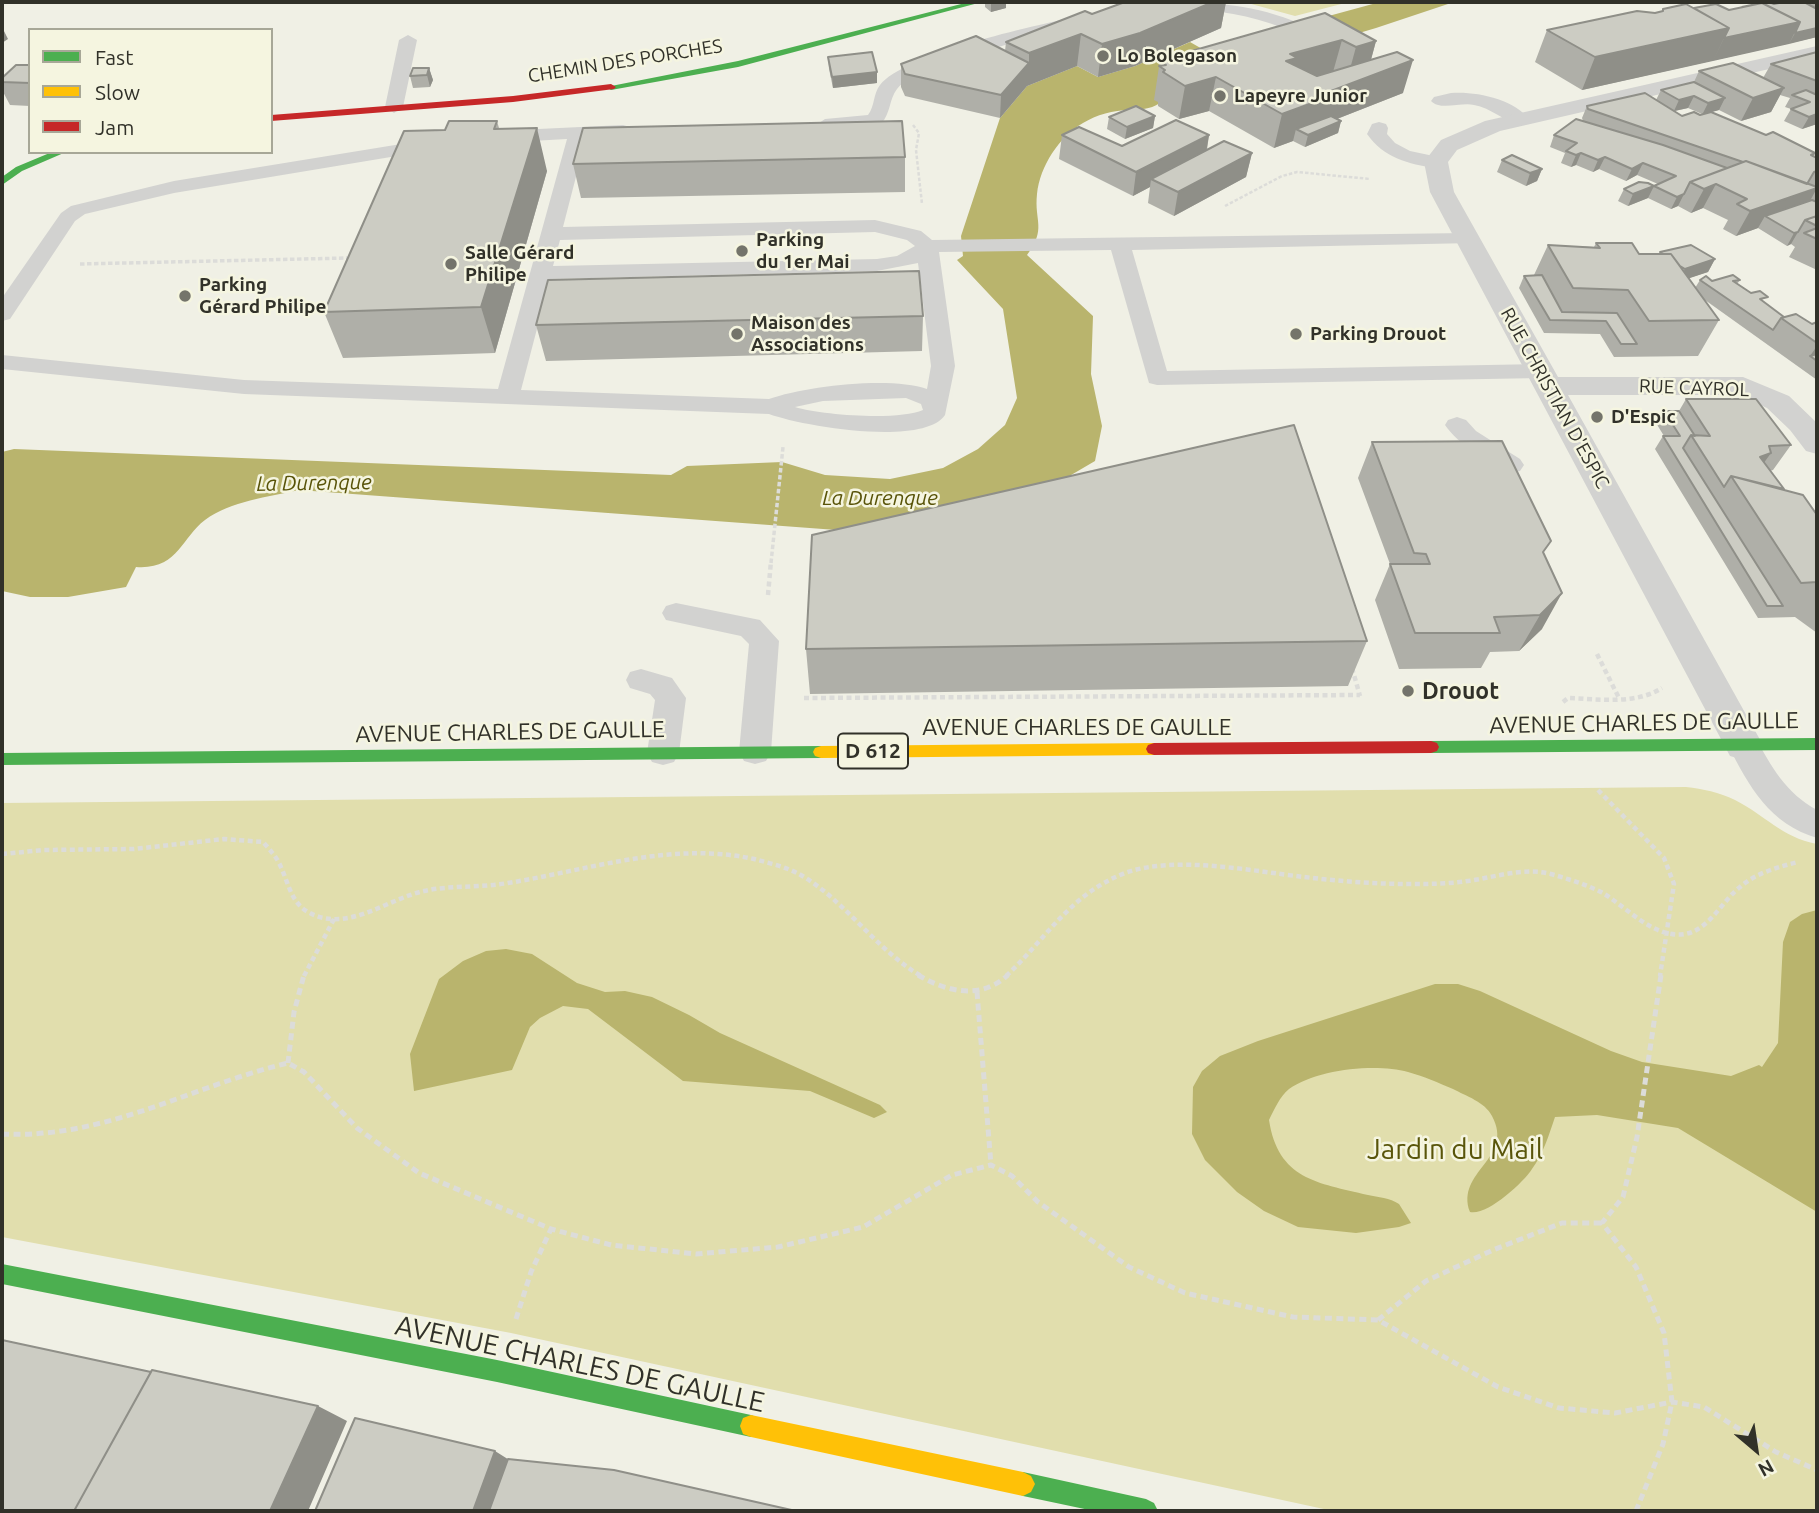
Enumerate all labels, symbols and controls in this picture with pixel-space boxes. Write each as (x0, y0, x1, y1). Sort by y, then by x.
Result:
legend (28, 28, 273, 154)
street label: CHEMIN DES PORCHES (526, 34, 724, 88)
text: Fast (95, 45, 133, 69)
place label: Lo Bolegason (1117, 45, 1237, 67)
marker: Lo Bolegason (1095, 48, 1111, 64)
text: Slow (95, 80, 140, 104)
place label: Lapeyre Junior (1234, 85, 1367, 107)
marker: Lapeyre Junior (1212, 88, 1228, 104)
text: Jam (95, 115, 134, 139)
place label: Parking du 1er Mai (756, 229, 849, 273)
place label: Salle Gérard Philipe (465, 242, 574, 286)
marker: Parking du 1er Mai (734, 243, 750, 259)
marker: Salle Gérard Philipe (443, 256, 459, 272)
place label: Parking Gérard Philipe (199, 274, 326, 318)
marker: Parking Gérard Philipe (177, 288, 193, 304)
street label: RUE CHRISTIAN D'ESPIC (1496, 304, 1614, 492)
place label: Maison des Associations (751, 312, 864, 356)
place label: Parking Drouot (1310, 323, 1446, 345)
marker: Maison des Associations (729, 326, 745, 342)
marker: Parking Drouot (1288, 326, 1304, 342)
street label: RUE CAYROL (1639, 375, 1749, 401)
place label: D'Espic (1611, 406, 1676, 428)
marker: D'Espic (1589, 409, 1605, 425)
water label: La Durenque (256, 469, 372, 497)
water label: La Durenque (822, 485, 938, 511)
place label: Drouot (1422, 677, 1499, 705)
marker: Drouot (1400, 683, 1416, 699)
street label: AVENUE CHARLES DE GAULLE (1489, 707, 1799, 739)
street label: AVENUE CHARLES DE GAULLE (922, 713, 1232, 741)
street label: AVENUE CHARLES DE GAULLE (355, 716, 665, 748)
road number: D 612 (838, 734, 908, 768)
park label: Jardin du Mail (1367, 1133, 1543, 1167)
street label: AVENUE CHARLES DE GAULLE (392, 1308, 768, 1420)
north arrow (1721, 1415, 1791, 1485)
text: N (1755, 1455, 1778, 1481)

